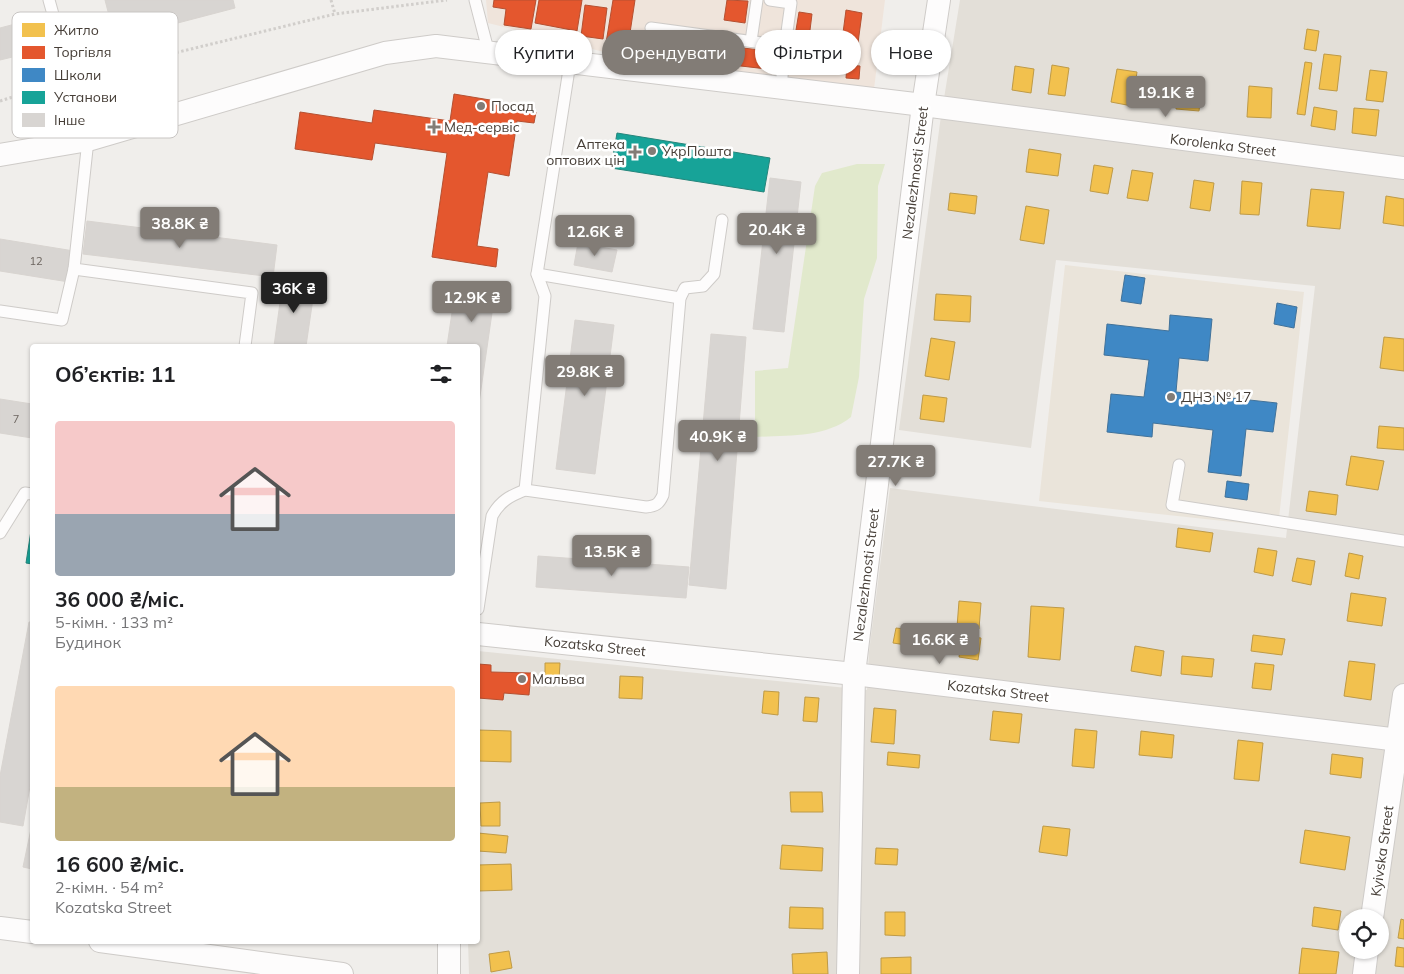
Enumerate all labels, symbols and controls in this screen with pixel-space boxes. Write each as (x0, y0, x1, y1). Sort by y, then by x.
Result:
legend (12, 12, 178, 138)
text: Житло (54, 21, 99, 39)
chip: Купити (495, 30, 592, 75)
chip: Орендувати (602, 30, 745, 75)
chip: Фільтри (755, 30, 861, 75)
chip: Нове (871, 30, 951, 75)
text: Торгівля (54, 43, 111, 61)
text: Школи (54, 66, 101, 84)
pin: 19.1K ₴ (1120, 76, 1212, 118)
text: 19.1K ₴ (1137, 82, 1195, 102)
text: Установи (53, 88, 117, 106)
place label: Посад (491, 97, 534, 115)
marker: Посад (475, 100, 487, 112)
street label: Nezalezhnosti Street (898, 105, 932, 240)
text: Інше (54, 111, 85, 129)
place label: Мед-сервіс (444, 118, 520, 136)
marker: Мед-сервіс (428, 121, 440, 133)
street label: Korolenka Street (1169, 130, 1277, 160)
place label: Аптека оптових цін (546, 135, 625, 169)
place label: УкрПошта (661, 142, 732, 160)
marker: УкрПошта (646, 145, 658, 157)
marker: Аптека оптових цін (629, 146, 641, 158)
pin: 38.8K ₴ (134, 206, 226, 249)
pin: 20.4K ₴ (731, 212, 823, 255)
text: 38.8K ₴ (151, 213, 209, 233)
pin: 12.6K ₴ (549, 214, 641, 257)
text: 20.4K ₴ (748, 219, 806, 239)
text: 12.6K ₴ (566, 221, 624, 241)
house number: 12 (29, 254, 43, 268)
pin: 36K ₴ (259, 272, 329, 314)
text: 36K ₴ (272, 278, 316, 298)
pin: 12.9K ₴ (426, 280, 518, 323)
text: 12.9K ₴ (443, 287, 501, 307)
pin: 29.8K ₴ (539, 354, 631, 397)
icon: filters (427, 360, 455, 388)
text: Об’єктів: 11 (55, 361, 176, 387)
text: 29.8K ₴ (556, 361, 614, 381)
place label: ДНЗ № 17 (1181, 388, 1251, 406)
marker: ДНЗ № 17 (1165, 391, 1177, 403)
house number: 7 (13, 412, 19, 426)
pin: 40.9K ₴ (672, 420, 764, 462)
text: 40.9K ₴ (689, 426, 747, 446)
pin: 27.7K ₴ (850, 444, 942, 487)
text: 27.7K ₴ (867, 451, 925, 471)
icon: home (210, 454, 300, 544)
street label: Nezalezhnosti Street (849, 507, 883, 642)
pin: 13.5K ₴ (566, 534, 658, 577)
text: 13.5K ₴ (583, 541, 641, 561)
text: 36 000 ₴/міс. (55, 586, 184, 612)
text: 5-кімн. · 133 m² (55, 612, 173, 632)
pin: 16.6K ₴ (894, 622, 986, 665)
text: 16.6K ₴ (911, 629, 969, 649)
text: Будинок (55, 632, 121, 652)
street label: Kozatska Street (543, 632, 647, 660)
place label: Мальва (532, 670, 585, 688)
marker: Мальва (516, 673, 528, 685)
street label: Kozatska Street (946, 676, 1050, 706)
icon: home (210, 719, 300, 809)
street label: Kyivska Street (1367, 804, 1397, 898)
text: 16 600 ₴/міс. (55, 851, 184, 877)
text: 2-кімн. · 54 m² (55, 877, 164, 897)
text: Kozatska Street (55, 897, 172, 917)
map controls (1339, 909, 1389, 959)
button: locate (1339, 909, 1389, 959)

